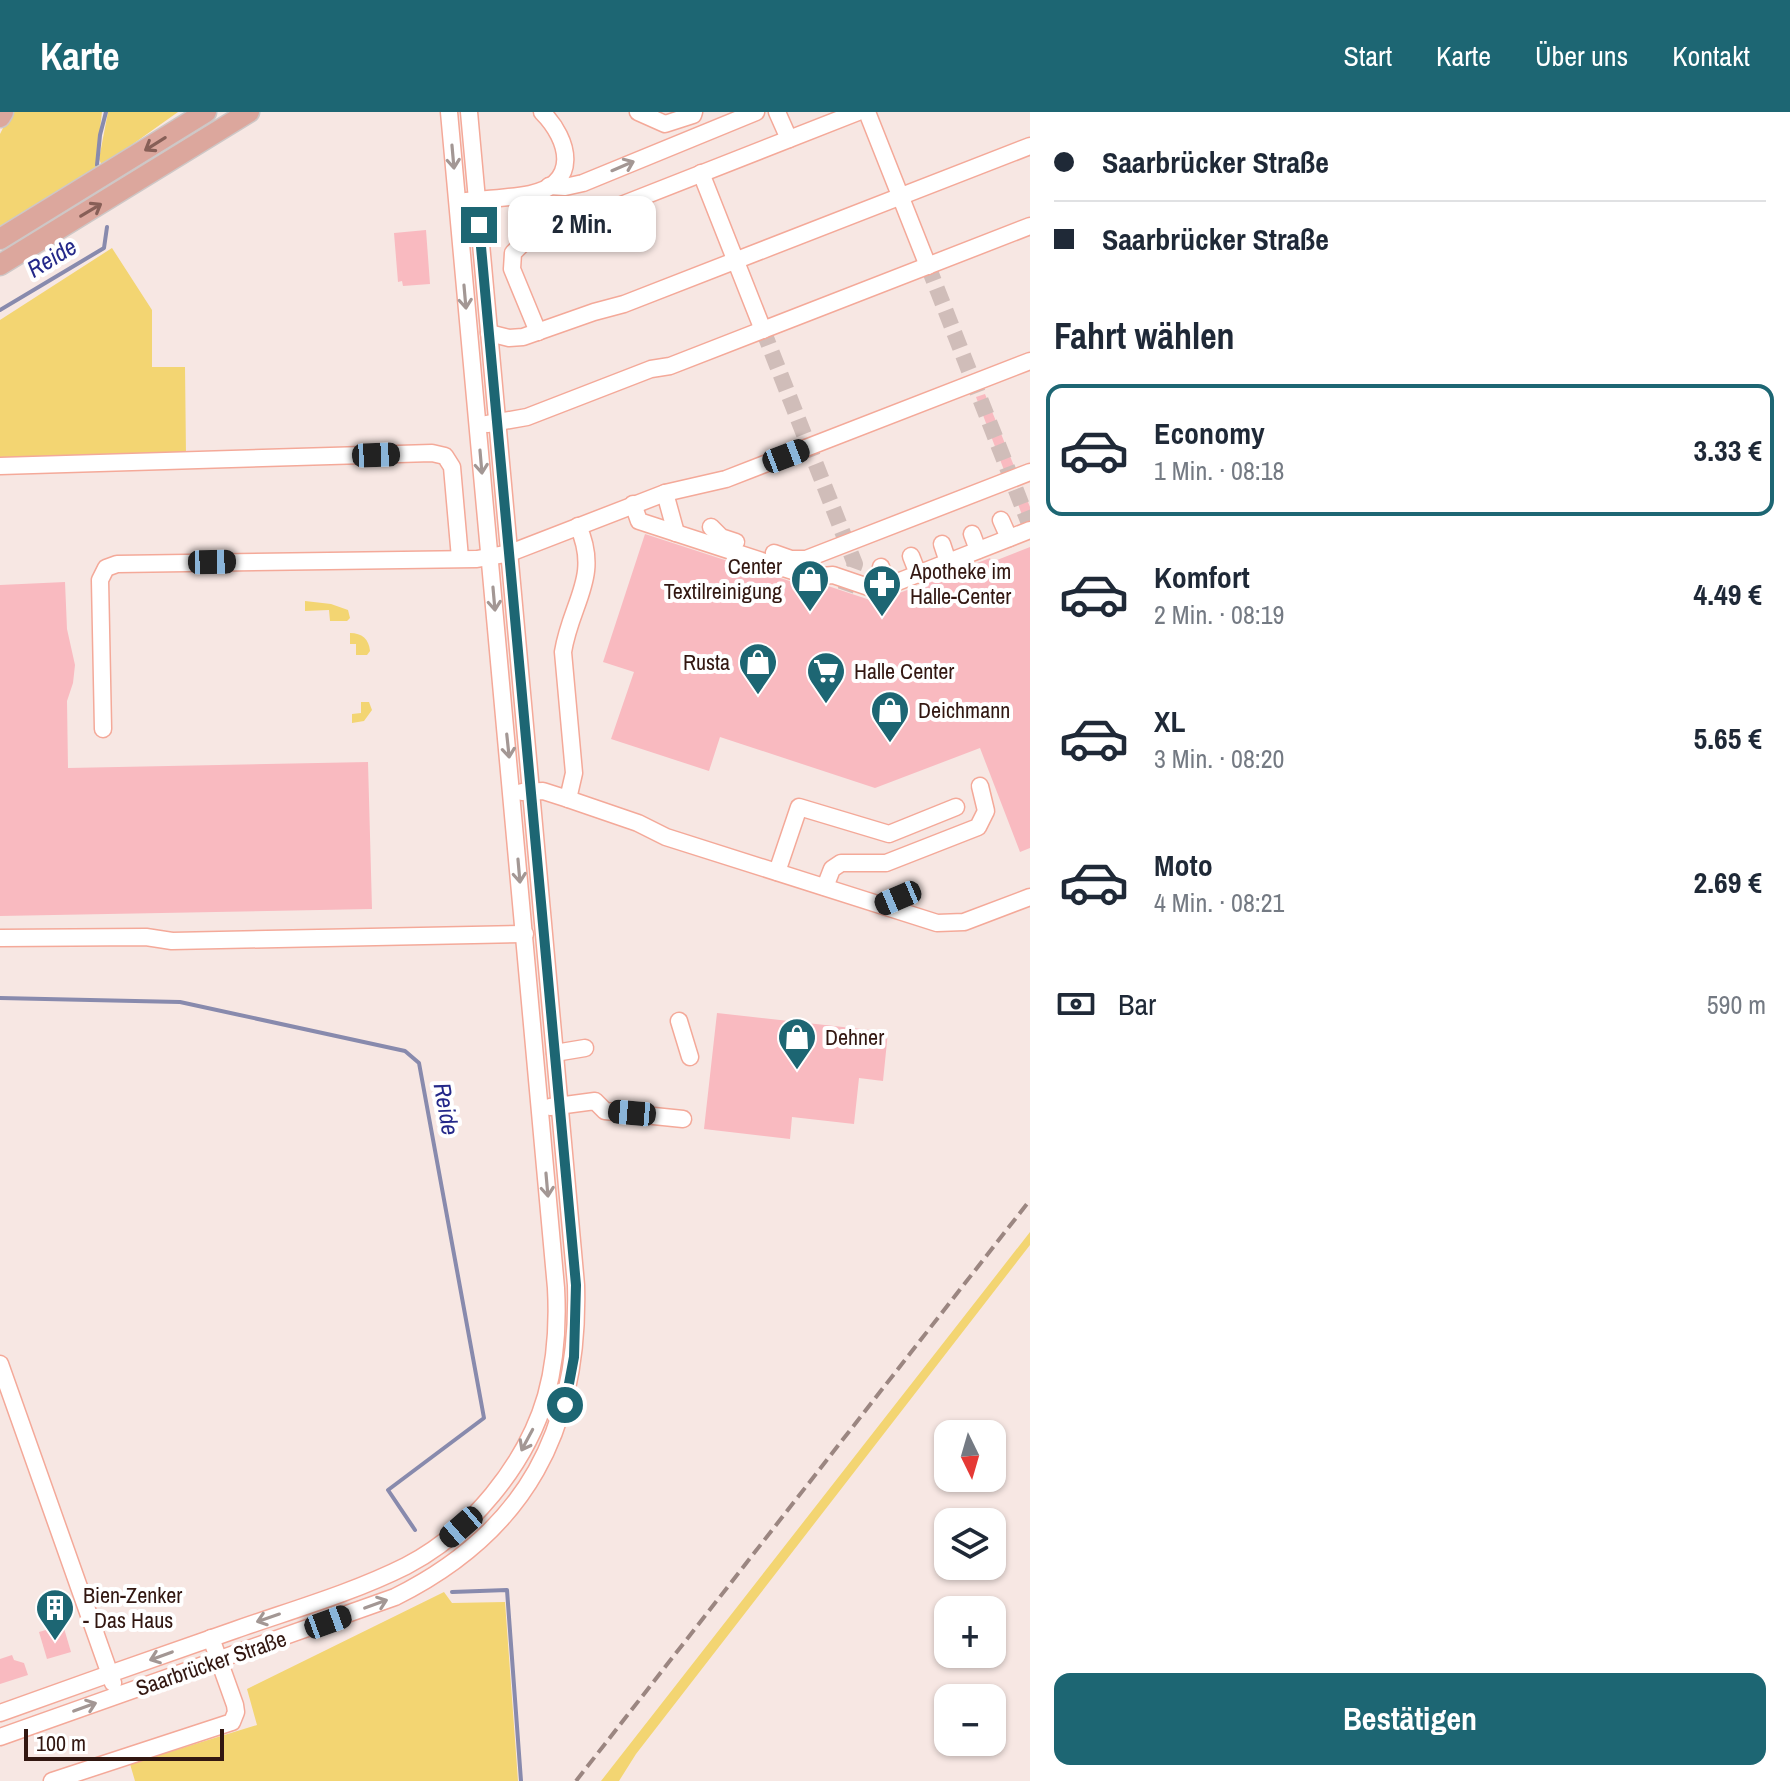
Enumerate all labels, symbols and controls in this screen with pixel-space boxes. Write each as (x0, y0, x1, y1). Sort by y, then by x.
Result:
text: Karte (40, 31, 120, 82)
text: Start (1344, 37, 1392, 75)
text: Karte (1436, 37, 1491, 75)
text: Über uns (1535, 37, 1628, 75)
text: Kontakt (1672, 37, 1750, 75)
one-way arrow (144, 135, 166, 152)
text: Saarbrücker Straße (1102, 142, 1329, 182)
one-way arrow (446, 143, 461, 170)
one-way arrow (610, 158, 635, 173)
callout: 2 Min. (507, 197, 655, 253)
one-way arrow (79, 201, 101, 218)
text: 2 Min. (552, 206, 612, 241)
route end (461, 207, 497, 243)
text: Saarbrücker Straße (1102, 219, 1329, 259)
water label: Reide (21, 230, 82, 284)
one-way arrow (458, 283, 473, 310)
text: Fahrt wählen (1054, 312, 1235, 360)
text: Economy (1154, 413, 1265, 453)
icon: car (1058, 414, 1130, 486)
text: 3.33 € (1694, 430, 1762, 470)
car (759, 436, 813, 476)
car (352, 442, 400, 468)
one-way arrow (473, 448, 488, 475)
text: 1 Min. · 08:18 (1154, 453, 1284, 488)
car (188, 550, 236, 574)
place label: Center Textilreinigung (664, 551, 782, 606)
place label: Apotheke im Halle-Center (909, 556, 1011, 611)
text: Komfort (1154, 557, 1250, 597)
shop icon: Center Textilreinigung (789, 558, 831, 613)
icon: car (1058, 558, 1130, 630)
pharmacy icon: Apotheke im Halle-Center (861, 563, 903, 618)
text: 4.49 € (1694, 574, 1762, 614)
one-way arrow (486, 585, 501, 612)
text: 2 Min. · 08:19 (1154, 597, 1284, 632)
shop icon: Rusta (737, 641, 779, 696)
place label: Rusta (683, 647, 730, 677)
supermarket icon: Halle Center (805, 650, 847, 705)
place label: Halle Center (854, 656, 954, 686)
shop icon: Deichmann (869, 689, 911, 744)
place label: Deichmann (918, 695, 1010, 725)
text: XL (1154, 701, 1185, 741)
icon: car (1058, 702, 1130, 774)
text: 5.65 € (1694, 718, 1762, 758)
one-way arrow (500, 732, 515, 759)
text: 3 Min. · 08:20 (1154, 741, 1284, 776)
text: Moto (1154, 845, 1213, 885)
icon: car (1058, 846, 1130, 918)
one-way arrow (512, 857, 527, 883)
text: 2.69 € (1694, 862, 1762, 902)
car (871, 878, 925, 918)
text: 4 Min. · 08:21 (1154, 885, 1284, 920)
icon: cash (1054, 982, 1098, 1026)
text: Bar (1118, 984, 1156, 1024)
text: 590 m (1707, 987, 1766, 1022)
shop icon: Dehner (776, 1016, 818, 1071)
place label: Dehner (825, 1022, 884, 1052)
water label: Reide (427, 1080, 467, 1138)
car (607, 1099, 657, 1127)
one-way arrow (540, 1171, 555, 1198)
route start (547, 1387, 583, 1423)
north arrow (934, 1420, 1006, 1492)
map controls (934, 1420, 1006, 1756)
one-way arrow (518, 1427, 534, 1451)
car (435, 1502, 487, 1552)
button: layers (934, 1508, 1006, 1580)
place label: Bien-Zenker - Das Haus (83, 1580, 182, 1635)
building icon: Bien-Zenker - Das Haus (34, 1587, 76, 1642)
one-way arrow (363, 1596, 388, 1611)
button: + (934, 1596, 1006, 1668)
car (301, 1603, 355, 1641)
one-way arrow (256, 1612, 281, 1627)
street label: Saarbrücker Straße (132, 1623, 290, 1703)
one-way arrow (149, 1650, 173, 1664)
button: Bestätigen (1054, 1673, 1766, 1765)
button: − (934, 1684, 1006, 1756)
one-way arrow (72, 1698, 97, 1713)
scale bar (24, 1725, 224, 1761)
text: 100 m (36, 1728, 86, 1758)

